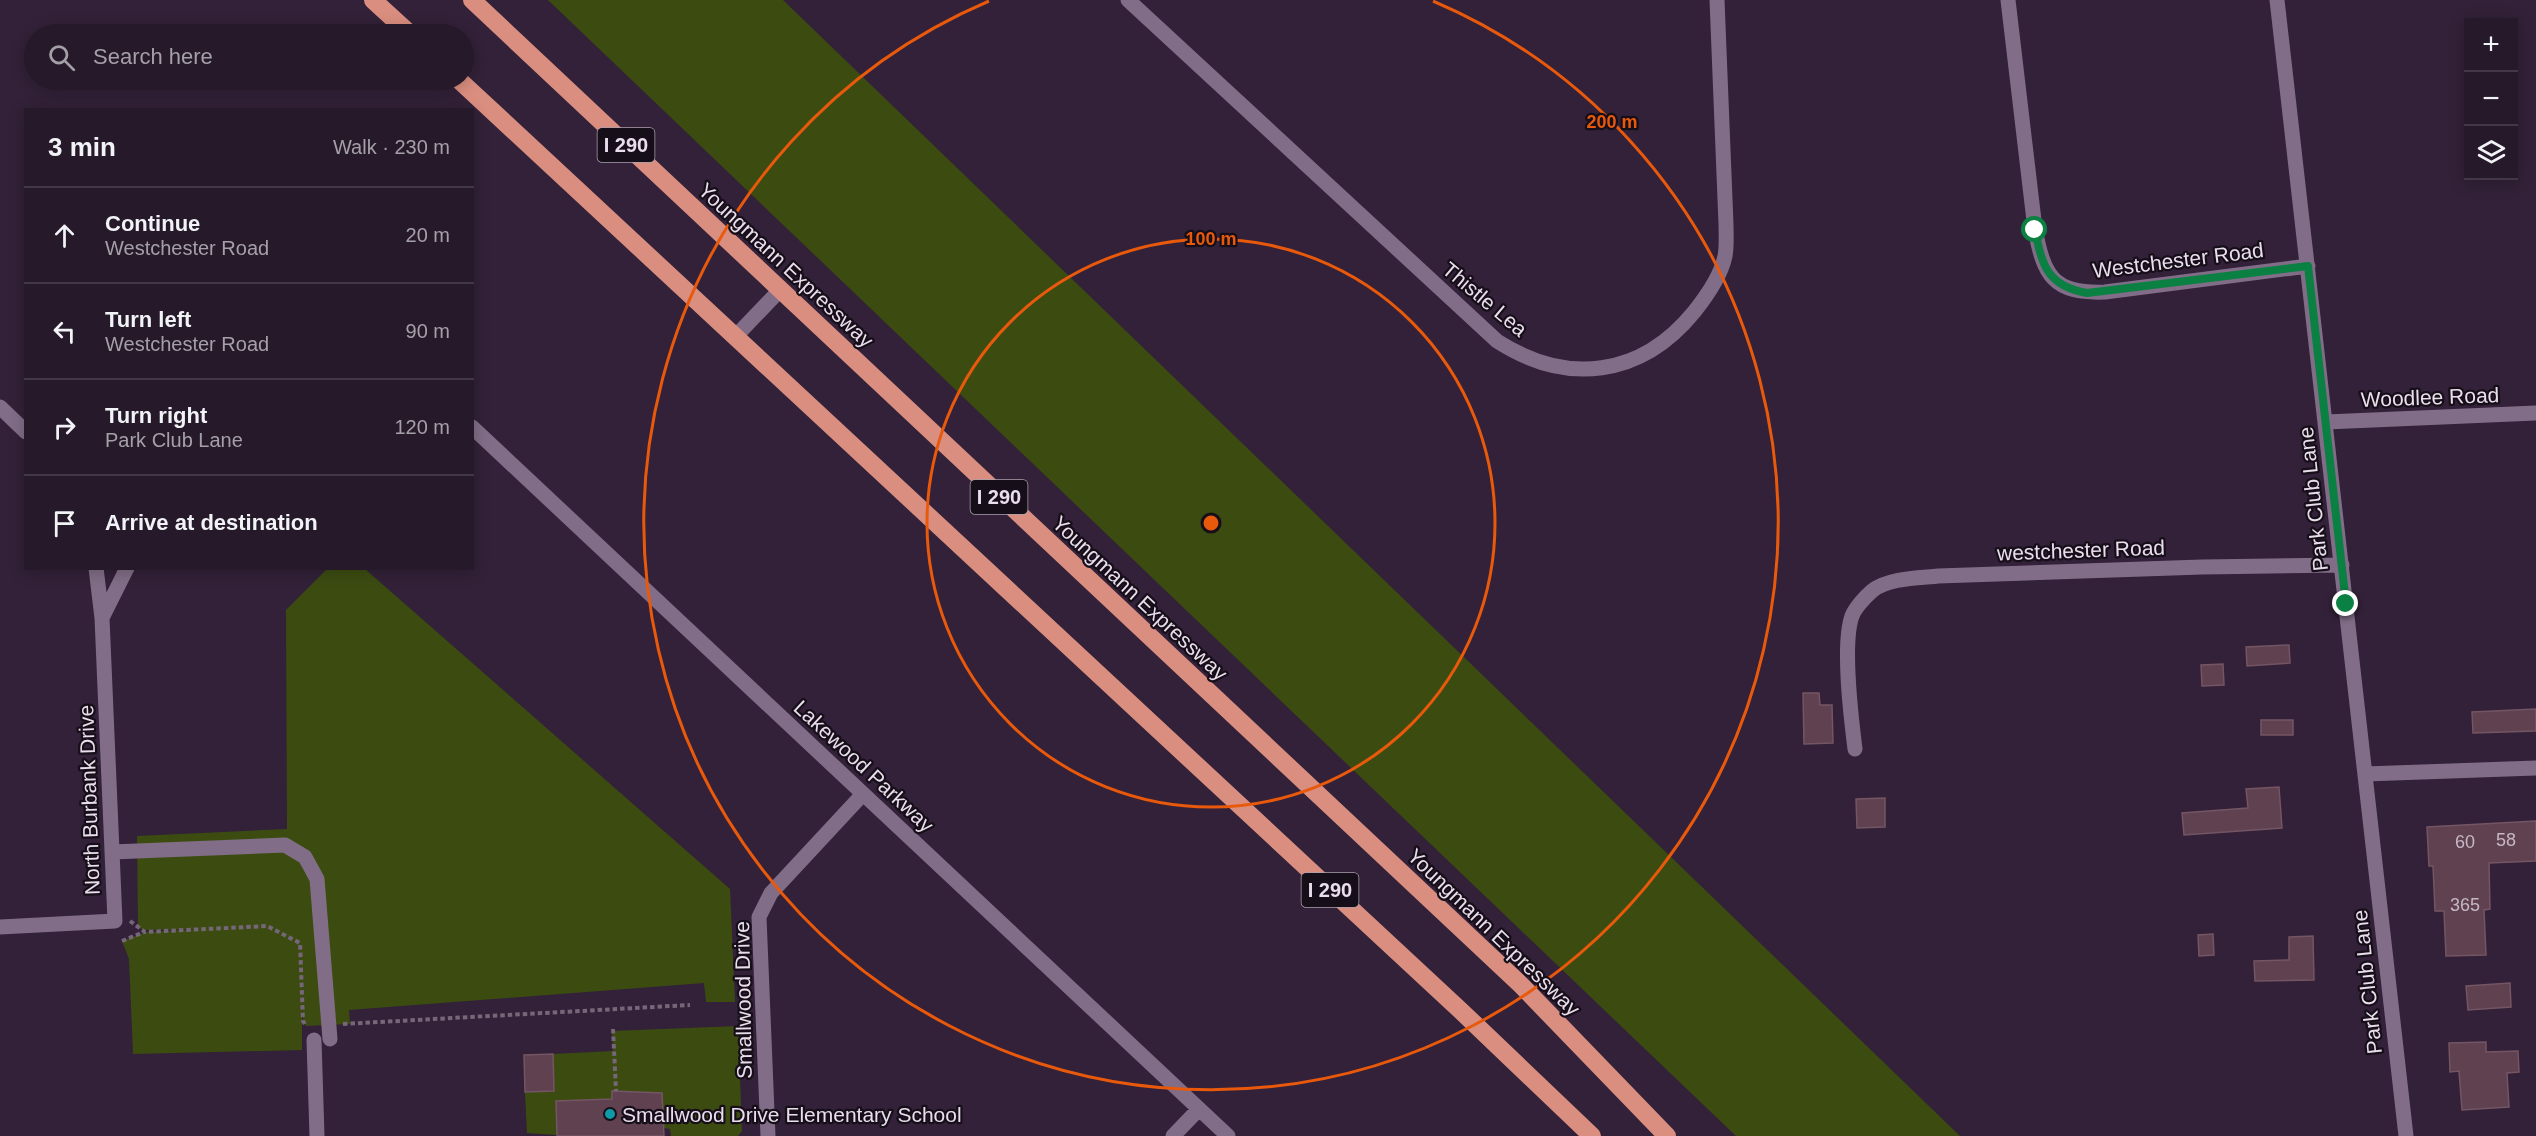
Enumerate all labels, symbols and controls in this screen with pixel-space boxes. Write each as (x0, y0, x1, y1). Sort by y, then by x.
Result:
map controls (2464, 18, 2518, 180)
button: + (2464, 18, 2518, 72)
search box (24, 24, 474, 90)
icon: search (45, 41, 78, 74)
text: Search here (93, 44, 213, 69)
button: − (2464, 72, 2518, 126)
text: 200 m (1586, 112, 1638, 132)
button: layers (2464, 126, 2518, 180)
road number: I 290 (598, 128, 654, 162)
text: 3 min (48, 132, 116, 162)
text: Walk · 230 m (333, 136, 450, 158)
street label: Youngmann Expressway (694, 178, 878, 352)
text: Continue (105, 211, 200, 236)
route start (2021, 216, 2047, 242)
icon: ahead (48, 219, 81, 252)
text: 20 m (406, 224, 450, 246)
text: 100 m (1185, 229, 1237, 249)
text: Westchester Road (105, 237, 269, 259)
street label: Westchester Road (2091, 238, 2265, 282)
street label: Thistle Lea (1438, 257, 1532, 341)
text: Turn left (105, 307, 191, 332)
icon: left (48, 315, 81, 348)
text: 90 m (406, 320, 450, 342)
text: Westchester Road (105, 333, 269, 355)
street label: Woodlee Road (2360, 383, 2500, 411)
text: Turn right (105, 403, 207, 428)
icon: right (48, 411, 81, 444)
text: 120 m (394, 416, 450, 438)
street label: Park Club Lane (2294, 426, 2332, 572)
text: Park Club Lane (105, 429, 243, 451)
road number: I 290 (970, 480, 1028, 514)
icon: arrive (48, 507, 81, 540)
text: Arrive at destination (105, 510, 318, 535)
street label: Youngmann Expressway (1048, 511, 1232, 685)
centre of rings (1201, 513, 1221, 533)
street label: westchester Road (1996, 536, 2165, 564)
route end (2332, 590, 2358, 616)
street label: Lakewood Parkway (790, 695, 939, 837)
street label: North Burbank Drive (74, 705, 104, 895)
house number: 58 (2496, 830, 2516, 850)
house number: 60 (2455, 832, 2475, 852)
street label: Youngmann Expressway (1403, 844, 1585, 1021)
road number: I 290 (1302, 873, 1358, 907)
house number: 365 (2450, 895, 2480, 915)
street label: Park Club Lane (2348, 909, 2386, 1055)
street label: Smallwood Drive (730, 921, 756, 1079)
place label: Smallwood Drive Elementary School (622, 1103, 962, 1126)
marker: Smallwood Drive Elementary School (603, 1107, 617, 1121)

